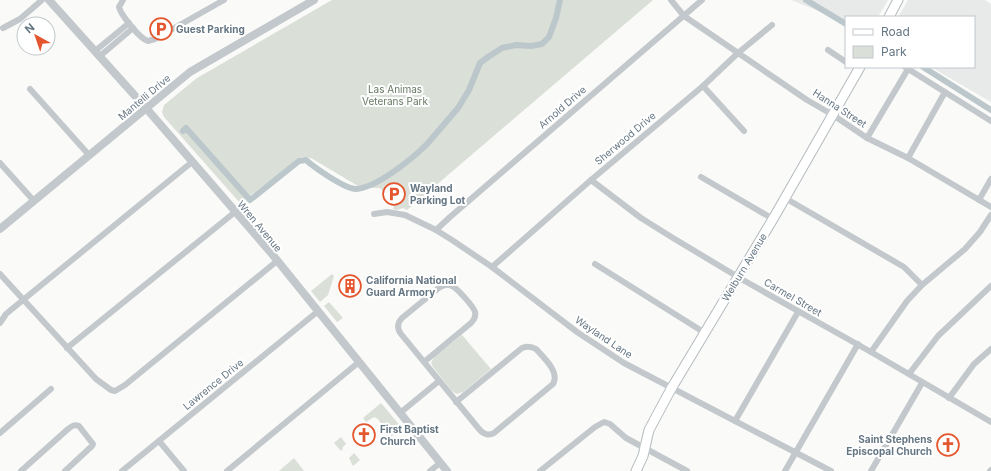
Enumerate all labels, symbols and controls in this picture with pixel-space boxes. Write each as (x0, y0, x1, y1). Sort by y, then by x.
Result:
north arrow (16, 16, 56, 56)
parking icon: Guest Parking (148, 16, 174, 42)
legend (845, 16, 975, 68)
text: N (22, 20, 37, 36)
place label: Guest Parking (176, 23, 245, 36)
text: Road (881, 24, 910, 39)
text: Park (881, 44, 907, 59)
street label: Mantelli Drive (115, 72, 173, 122)
park label: Las Animas Veterans Park (362, 83, 429, 107)
street label: Arnold Drive (536, 83, 588, 131)
street label: Hanna Street (811, 86, 870, 130)
street label: Sherwood Drive (592, 109, 658, 167)
parking icon: Wayland Parking Lot (381, 181, 407, 207)
place label: Wayland Parking Lot (410, 182, 466, 207)
street label: Wren Avenue (235, 198, 285, 254)
street label: Welburn Avenue (719, 231, 769, 303)
building icon: California National Guard Armory (337, 273, 363, 299)
place label: California National Guard Armory (366, 274, 457, 299)
street label: Carmel Street (762, 276, 825, 319)
street label: Wayland Lane (573, 313, 635, 361)
street label: Lawrence Drive (180, 356, 246, 412)
church icon: First Baptist Church (351, 422, 377, 448)
place label: First Baptist Church (380, 423, 439, 447)
church icon: Saint Stephens Episcopal Church (935, 432, 961, 458)
place label: Saint Stephens Episcopal Church (846, 433, 932, 457)

